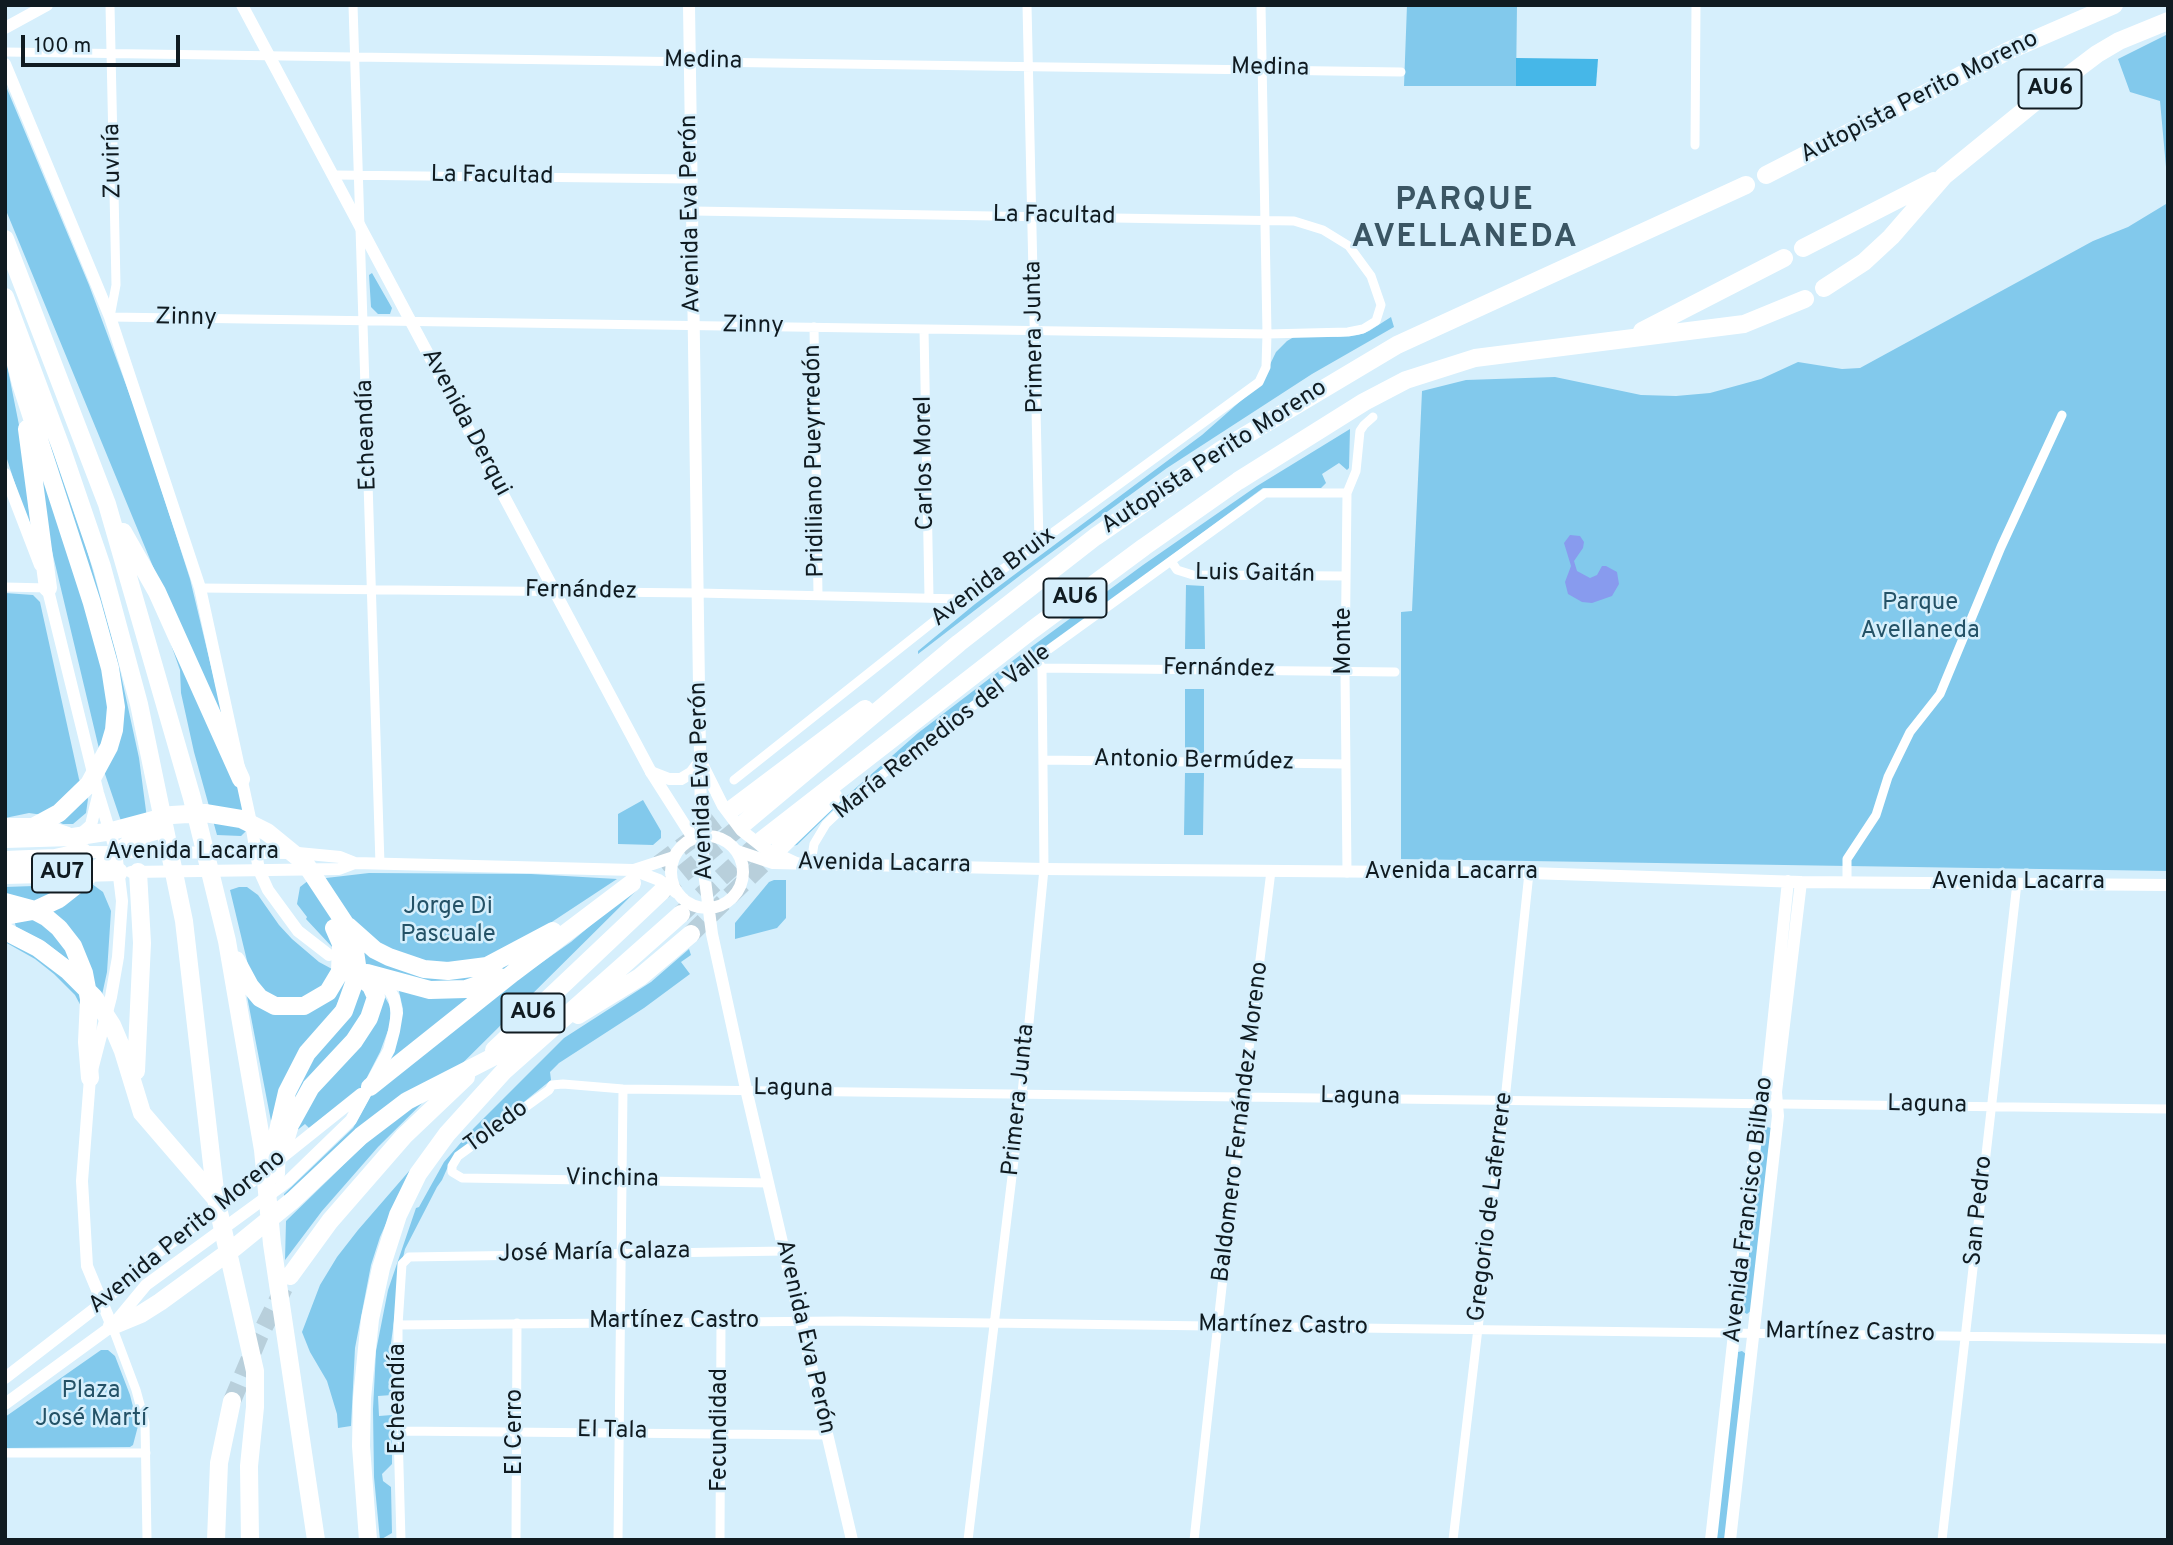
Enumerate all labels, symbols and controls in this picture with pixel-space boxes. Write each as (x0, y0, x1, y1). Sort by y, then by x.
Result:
scale bar (24, 21, 184, 65)
street label: Autopista Perito Moreno (1796, 26, 2044, 170)
text: 100 m (34, 33, 91, 60)
street label: Medina (663, 47, 743, 77)
street label: Medina (1230, 54, 1310, 84)
road number: AU6 (2018, 69, 2082, 108)
street label: Avenida Eva Perón (676, 114, 708, 314)
street label: Zuviría (99, 123, 129, 199)
street label: La Facultad (430, 162, 554, 192)
district label: PARQUE AVELLANEDA (1353, 184, 1577, 259)
street label: La Facultad (992, 202, 1116, 232)
street label: Primera Junta (1020, 260, 1052, 414)
street label: Zinny (155, 304, 217, 334)
street label: Zinny (722, 312, 784, 342)
street label: Avenida Derqui (414, 344, 516, 502)
street label: Pridiliano Pueyrredón (800, 344, 832, 578)
street label: Autopista Perito Moreno (1097, 374, 1333, 542)
street label: Echeandía (352, 379, 384, 491)
street label: Carlos Morel (910, 395, 942, 531)
street label: Avenida Bruix (926, 522, 1062, 634)
street label: Luis Gaitán (1195, 560, 1315, 590)
street label: Fernández (525, 577, 637, 607)
road number: AU6 (1044, 578, 1106, 618)
park label: Parque Avellaneda (1860, 590, 1980, 646)
street label: Monte (1331, 607, 1359, 675)
street label: María Remedios del Valle (829, 639, 1057, 827)
street label: Fernández (1163, 655, 1275, 685)
street label: Avenida Eva Perón (685, 681, 721, 881)
street label: Antonio Bermúdez (1093, 746, 1295, 778)
street label: Avenida Lacarra (105, 839, 279, 867)
street label: Avenida Lacarra (797, 849, 971, 881)
road number: AU7 (32, 853, 92, 892)
street label: Avenida Lacarra (1364, 859, 1538, 887)
street label: Avenida Lacarra (1931, 869, 2105, 897)
park label: Jorge Di Pascuale (400, 894, 496, 950)
street label: Baldomero Fernández Moreno (1208, 960, 1276, 1284)
road number: AU6 (502, 994, 564, 1032)
street label: Primera Junta (998, 1023, 1042, 1177)
street label: Laguna (753, 1075, 833, 1105)
street label: Avenida Francisco Bilbao (1719, 1075, 1781, 1345)
street label: Laguna (1320, 1083, 1400, 1113)
street label: Gregorio de Laferrere (1464, 1091, 1520, 1323)
street label: Laguna (1887, 1091, 1967, 1121)
street label: Toledo (460, 1095, 534, 1161)
street label: Avenida Perito Moreno (84, 1145, 292, 1321)
street label: San Pedro (1960, 1154, 2000, 1268)
street label: Vinchina (565, 1165, 659, 1195)
street label: Avenida Eva Perón (768, 1237, 840, 1437)
street label: José María Calaza (497, 1238, 691, 1270)
street label: Martínez Castro (589, 1308, 759, 1336)
street label: Martínez Castro (1198, 1311, 1368, 1343)
street label: Martínez Castro (1765, 1318, 1935, 1350)
street label: Echeandía (385, 1343, 413, 1455)
street label: Fecundidad (707, 1368, 735, 1492)
park label: Plaza José Martí (35, 1378, 147, 1434)
street label: El Cerro (502, 1389, 530, 1475)
street label: El Tala (577, 1417, 647, 1447)

